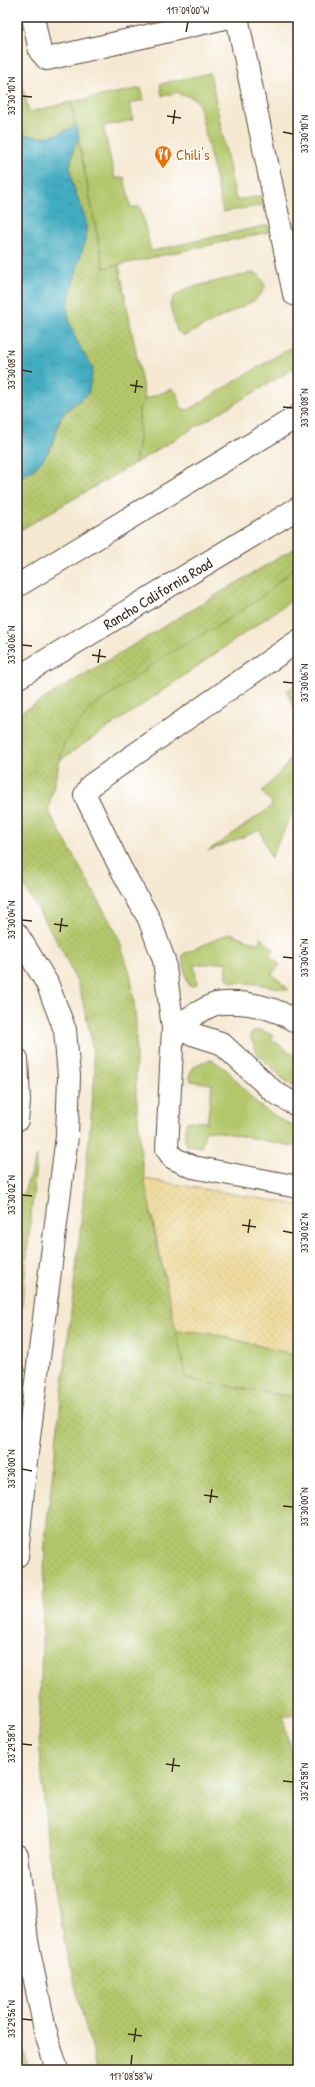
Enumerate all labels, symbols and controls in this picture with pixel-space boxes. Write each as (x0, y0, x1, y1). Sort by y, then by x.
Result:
text: 117°09'00"W (167, 4, 210, 17)
text: 33°30'10"N (5, 77, 18, 115)
text: 33°30'10"N (298, 115, 311, 153)
restaurant icon: Chili's (153, 144, 173, 169)
place label: Chili's (176, 144, 210, 165)
text: 33°30'08"N (5, 350, 18, 390)
text: 33°30'08"N (298, 388, 311, 428)
street label: Rancho California Road (99, 552, 216, 634)
text: 33°30'06"N (5, 626, 18, 664)
text: 33°30'06"N (298, 664, 311, 702)
text: 33°30'04"N (5, 901, 18, 939)
text: 33°30'04"N (298, 939, 311, 977)
text: 33°30'02"N (5, 1175, 18, 1215)
text: 33°30'02"N (298, 1213, 311, 1253)
text: 33°30'00"N (5, 1449, 18, 1489)
text: 33°30'00"N (298, 1487, 311, 1527)
text: 33°29'58"N (5, 1725, 18, 1763)
text: 33°29'58"N (298, 1763, 311, 1801)
text: 33°29'56"N (5, 2000, 18, 2038)
text: 117°08'58"W (110, 2070, 153, 2083)

